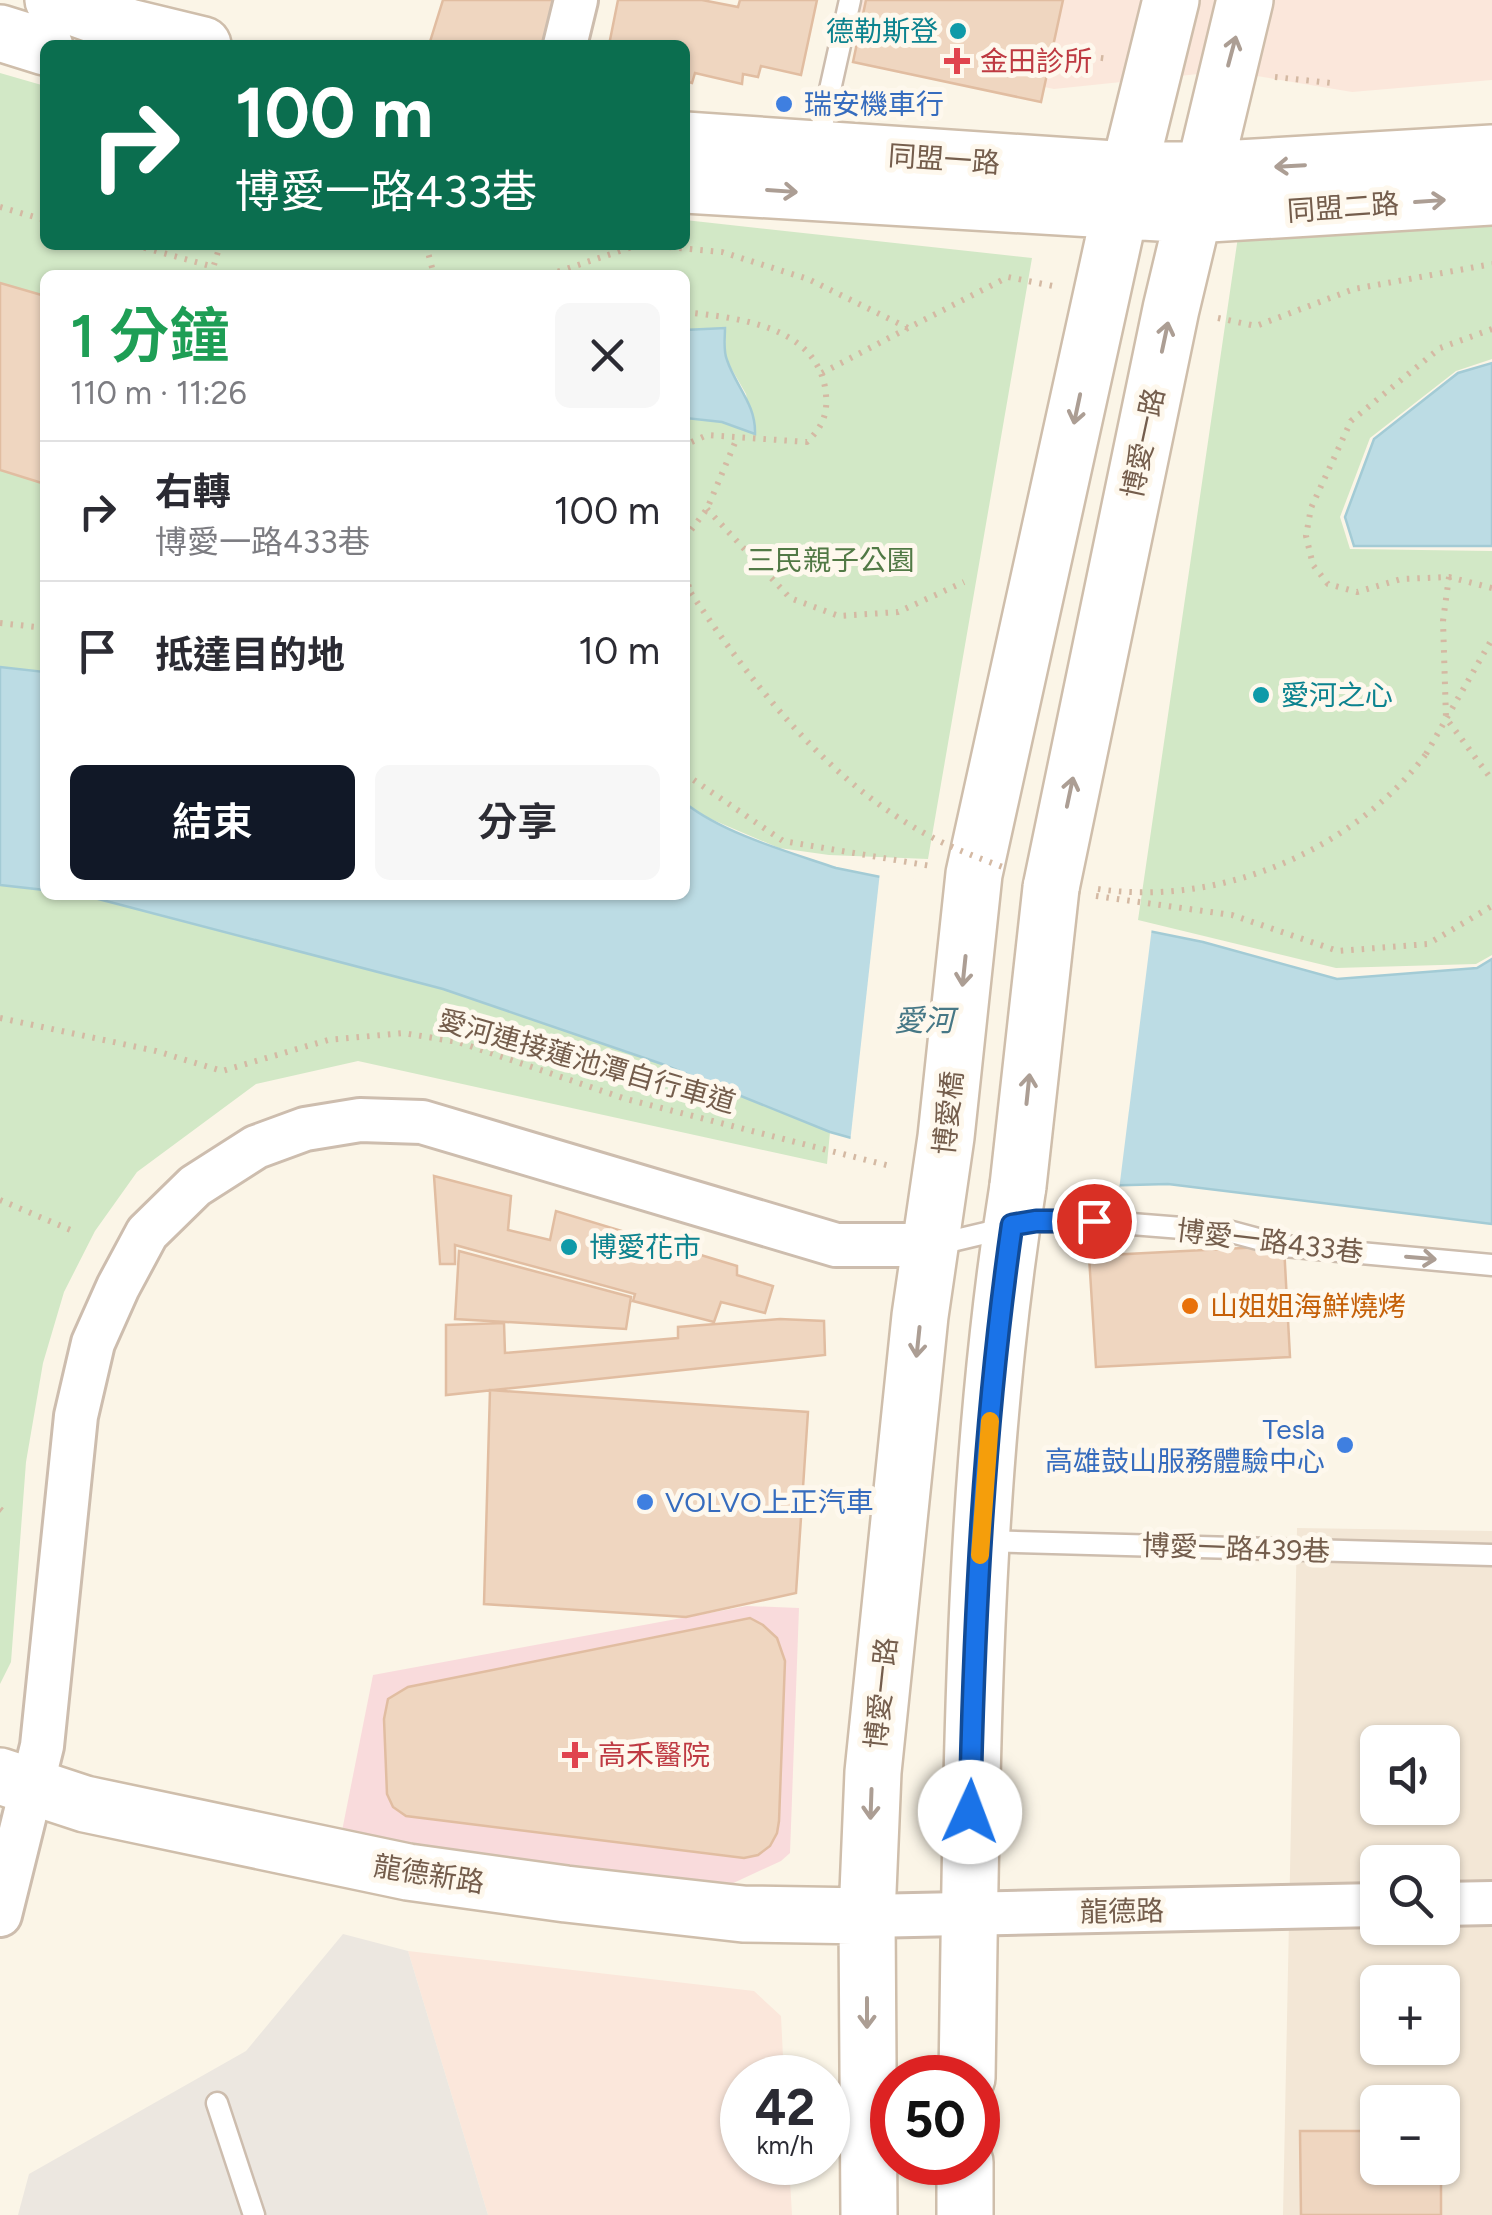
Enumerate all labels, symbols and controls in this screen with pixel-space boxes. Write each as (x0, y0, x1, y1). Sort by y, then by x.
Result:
place label: 德勒斯登 (826, 14, 938, 48)
marker: 德勒斯登 (947, 20, 969, 42)
one-way arrow (1224, 36, 1243, 67)
place label: 金田診所 (980, 44, 1092, 78)
marker: 金田診所 (944, 48, 970, 74)
text: 100 m (235, 70, 433, 155)
icon: right (70, 80, 200, 210)
place label: 瑞安機車行 (804, 87, 944, 121)
marker: 瑞安機車行 (773, 93, 795, 115)
street label: 同盟一路 (887, 138, 1001, 180)
one-way arrow (1274, 157, 1306, 176)
text: 博愛一路433巷 (235, 164, 537, 218)
one-way arrow (766, 182, 798, 201)
street label: 同盟二路 (1286, 186, 1400, 228)
one-way arrow (1414, 191, 1446, 210)
text: 1 分鐘 (70, 300, 230, 372)
button: close (555, 303, 660, 408)
one-way arrow (1157, 322, 1175, 354)
text: 110 m · 11:26 (70, 374, 247, 412)
street label: 博愛一路 (1115, 385, 1171, 501)
one-way arrow (1067, 392, 1085, 424)
text: 右轉 (155, 469, 231, 515)
icon: right (70, 484, 125, 539)
text: 100 m (554, 488, 660, 534)
text: 博愛一路433巷 (155, 523, 370, 561)
park label: 三民親子公園 (747, 543, 915, 577)
icon: arrive (70, 624, 125, 679)
text: 10 m (578, 628, 660, 674)
text: 抵達目的地 (155, 632, 345, 678)
place label: 愛河之心 (1281, 678, 1393, 712)
marker: 愛河之心 (1250, 684, 1272, 706)
button: 結束 (70, 765, 355, 880)
button: 分享 (375, 765, 660, 880)
one-way arrow (1062, 777, 1081, 809)
one-way arrow (954, 954, 973, 986)
street label: 愛河連接蓮池潭自行車道 (434, 1002, 740, 1120)
water label: 愛河 (894, 1002, 959, 1039)
street label: 博愛橋 (927, 1069, 969, 1157)
one-way arrow (1019, 1073, 1038, 1105)
pin (1052, 1179, 1137, 1264)
icon: arrive (1067, 1194, 1122, 1249)
street label: 博愛一路433巷 (1175, 1213, 1365, 1269)
place label: 博愛花市 (589, 1230, 701, 1264)
marker: 博愛花市 (558, 1236, 580, 1258)
one-way arrow (1405, 1249, 1437, 1268)
place label: 山姐姐海鮮燒烤 (1210, 1289, 1406, 1323)
marker: 山姐姐海鮮燒烤 (1179, 1295, 1201, 1317)
one-way arrow (908, 1325, 927, 1357)
place label: Tesla 高雄鼓山服務體驗中心 (1045, 1412, 1325, 1478)
marker: Tesla 高雄鼓山服務體驗中心 (1334, 1434, 1356, 1456)
place label: VOLVO上正汽車 (665, 1485, 874, 1519)
marker: VOLVO上正汽車 (634, 1491, 656, 1513)
street label: 博愛一路439巷 (1141, 1528, 1331, 1568)
street label: 博愛一路 (858, 1636, 904, 1750)
map controls (1360, 1725, 1460, 2185)
button: sound (1360, 1725, 1460, 1825)
place label: 高禾醫院 (598, 1738, 710, 1772)
marker: 高禾醫院 (562, 1742, 588, 1768)
position arrow (918, 1760, 1022, 1864)
one-way arrow (862, 1788, 881, 1820)
button: search (1360, 1845, 1460, 1945)
street label: 龍德新路 (371, 1848, 487, 1900)
street label: 龍德路 (1080, 1893, 1164, 1929)
button: + (1360, 1965, 1460, 2065)
one-way arrow (858, 1996, 876, 2029)
speed limit sign: 50 (870, 2055, 1000, 2185)
text: 42 (755, 2077, 815, 2138)
button: − (1360, 2085, 1460, 2185)
text: km/h (756, 2130, 814, 2160)

